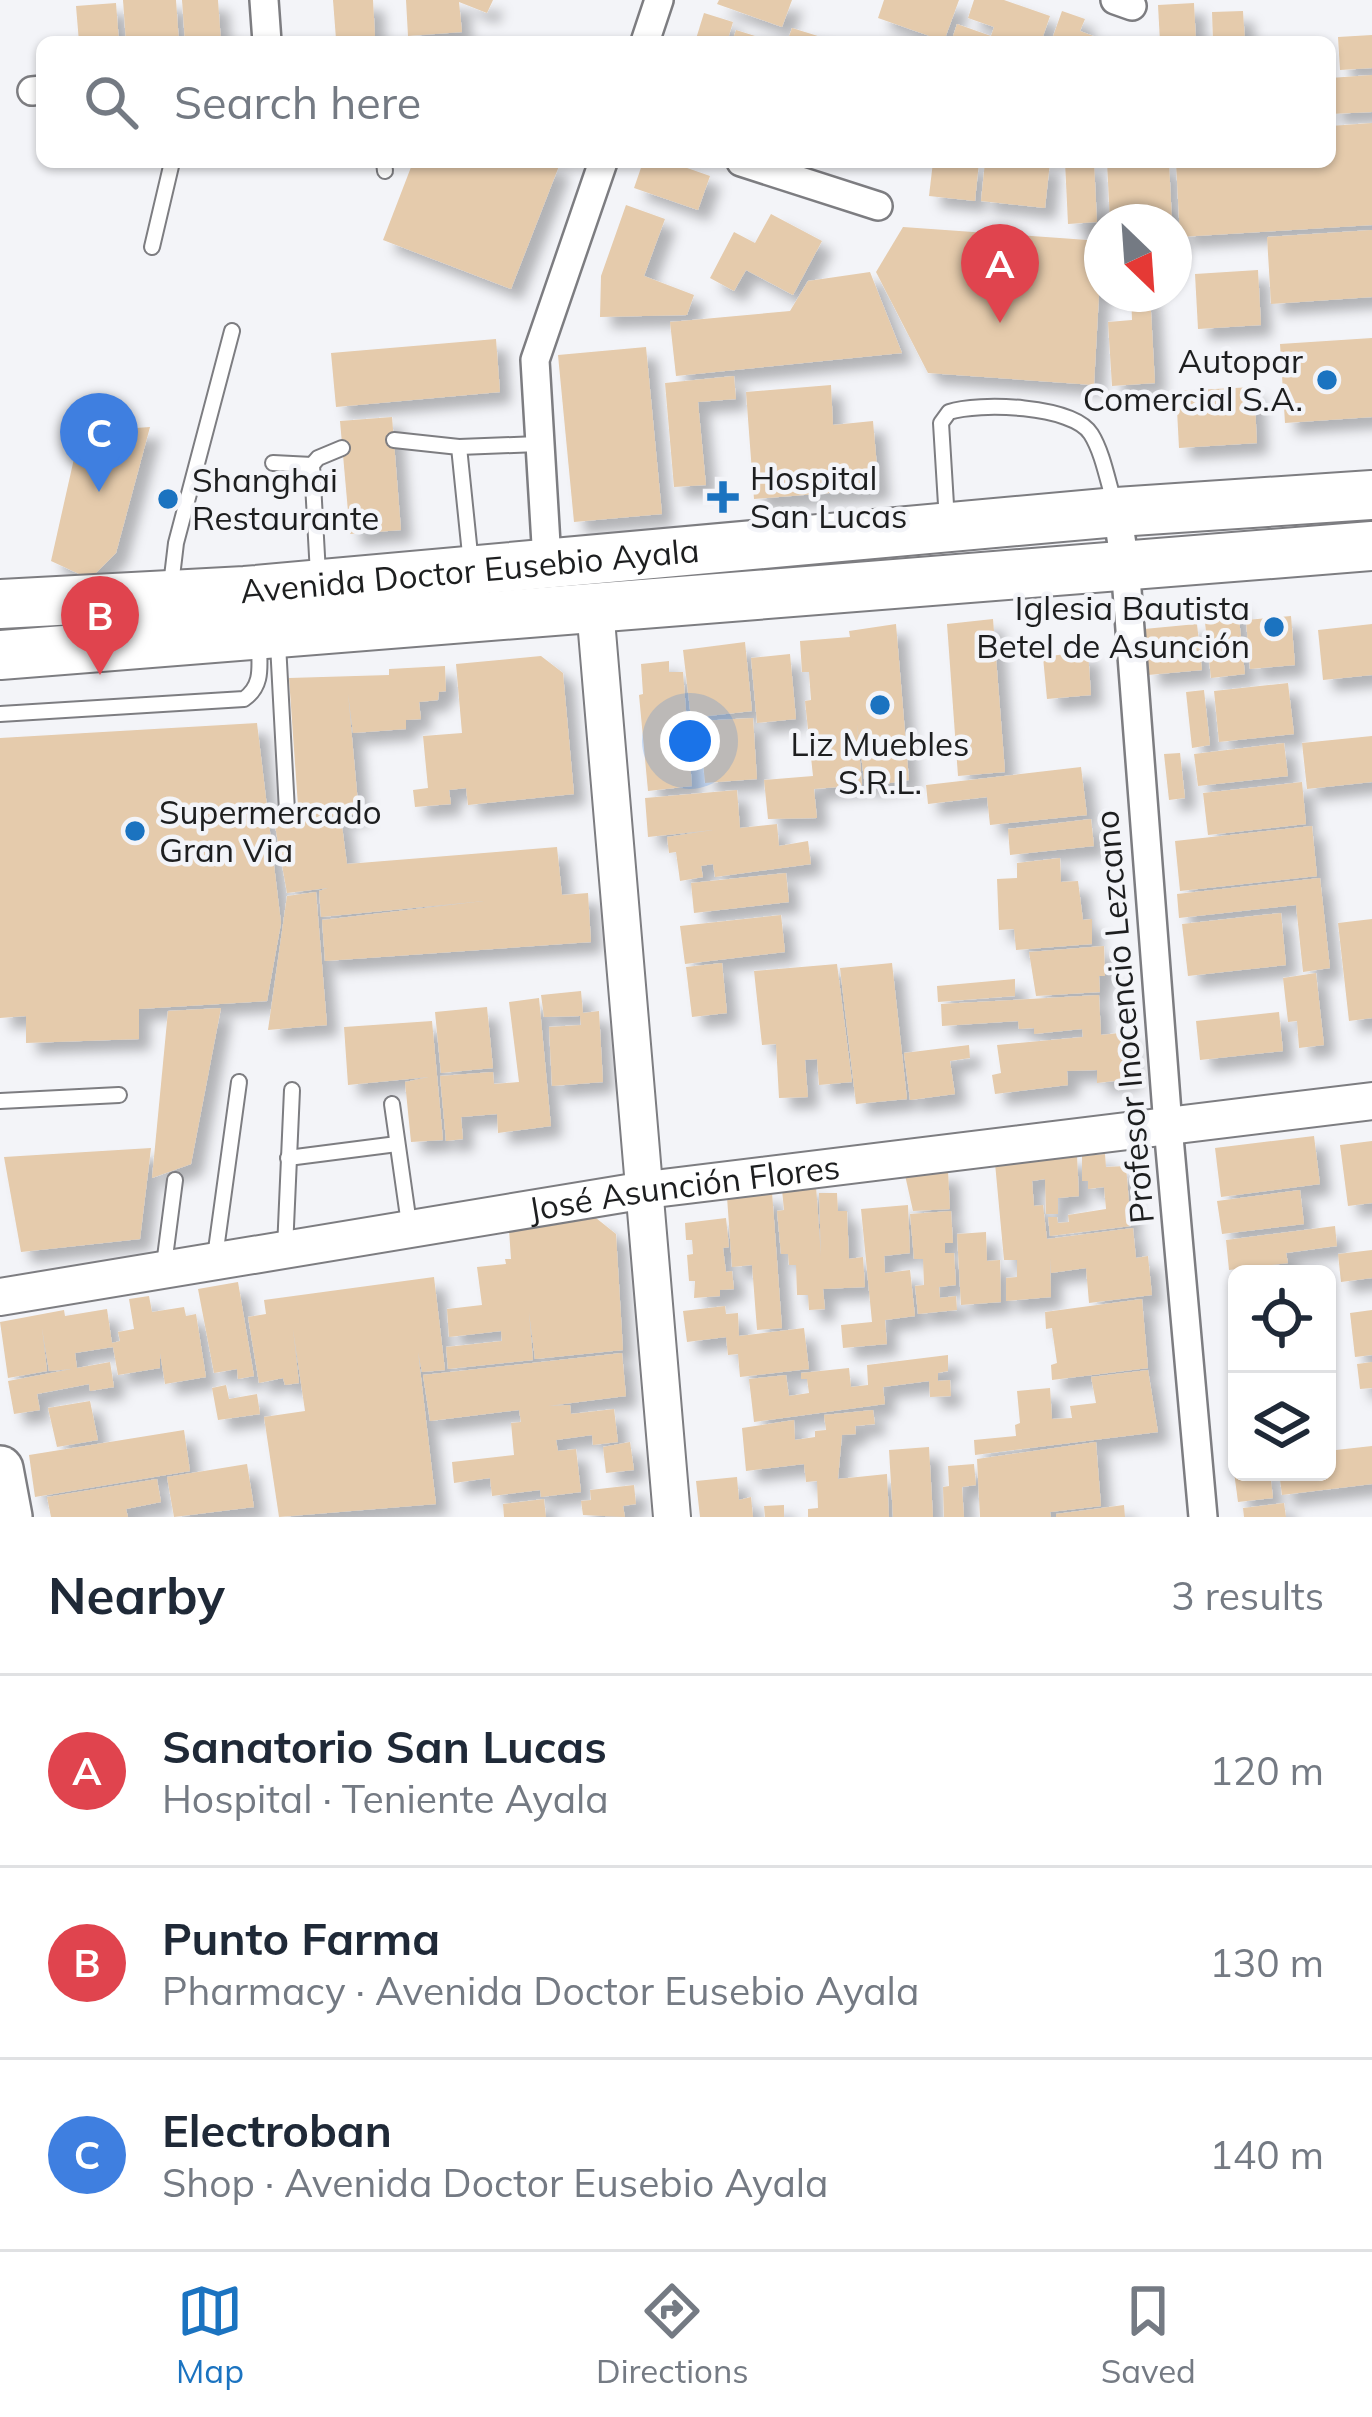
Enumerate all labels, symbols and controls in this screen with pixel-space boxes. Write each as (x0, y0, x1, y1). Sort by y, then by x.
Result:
search box (36, 36, 1336, 168)
icon: search (78, 69, 144, 135)
text: Search here (174, 74, 421, 130)
north arrow (1084, 204, 1192, 312)
pin: A (961, 224, 1039, 323)
place label: Autopar Comercial S.A. (1083, 340, 1303, 419)
marker: Autopar Comercial S.A. (1314, 367, 1340, 393)
pin: C (60, 393, 138, 492)
place label: Hospital San Lucas (750, 457, 907, 536)
place label: Shanghai Restaurante (192, 459, 379, 538)
marker: Hospital San Lucas (707, 481, 739, 513)
marker: Shanghai Restaurante (155, 486, 181, 512)
street label: Avenida Doctor Eusebio Ayala (238, 529, 701, 611)
pin: B (61, 576, 139, 675)
place label: Iglesia Bautista Betel de Asunción (976, 587, 1250, 666)
marker: Iglesia Bautista Betel de Asunción (1261, 614, 1287, 640)
marker: Liz Muebles S.R.L. (867, 692, 893, 718)
your location (660, 711, 720, 771)
place label: Liz Muebles S.R.L. (791, 723, 969, 802)
place label: Supermercado Gran Via (159, 791, 382, 870)
street label: Profesor Inocencio Lezcano (1085, 809, 1162, 1225)
marker: Supermercado Gran Via (122, 818, 148, 844)
street label: José Asunción Flores (525, 1145, 842, 1229)
map controls (1228, 1265, 1336, 1481)
button: locate (1228, 1265, 1336, 1373)
button: layers (1228, 1373, 1336, 1481)
text: Nearby (48, 1563, 225, 1627)
text: 3 results (1171, 1571, 1324, 1620)
text: Sanatorio San Lucas (162, 1718, 607, 1774)
text: A (72, 1746, 102, 1795)
text: 120 m (1209, 1746, 1324, 1795)
text: Hospital · Teniente Ayala (162, 1774, 609, 1823)
text: Punto Farma (162, 1910, 440, 1966)
text: B (74, 1938, 100, 1987)
text: 130 m (1209, 1938, 1324, 1987)
text: Pharmacy · Avenida Doctor Eusebio Ayala (162, 1966, 919, 2015)
text: Electroban (162, 2102, 392, 2158)
text: C (74, 2130, 100, 2179)
text: 140 m (1209, 2130, 1324, 2179)
text: Shop · Avenida Doctor Eusebio Ayala (162, 2158, 829, 2207)
tab: Map (176, 2278, 244, 2391)
tab: Directions (596, 2278, 749, 2391)
tab: Saved (1101, 2278, 1196, 2391)

